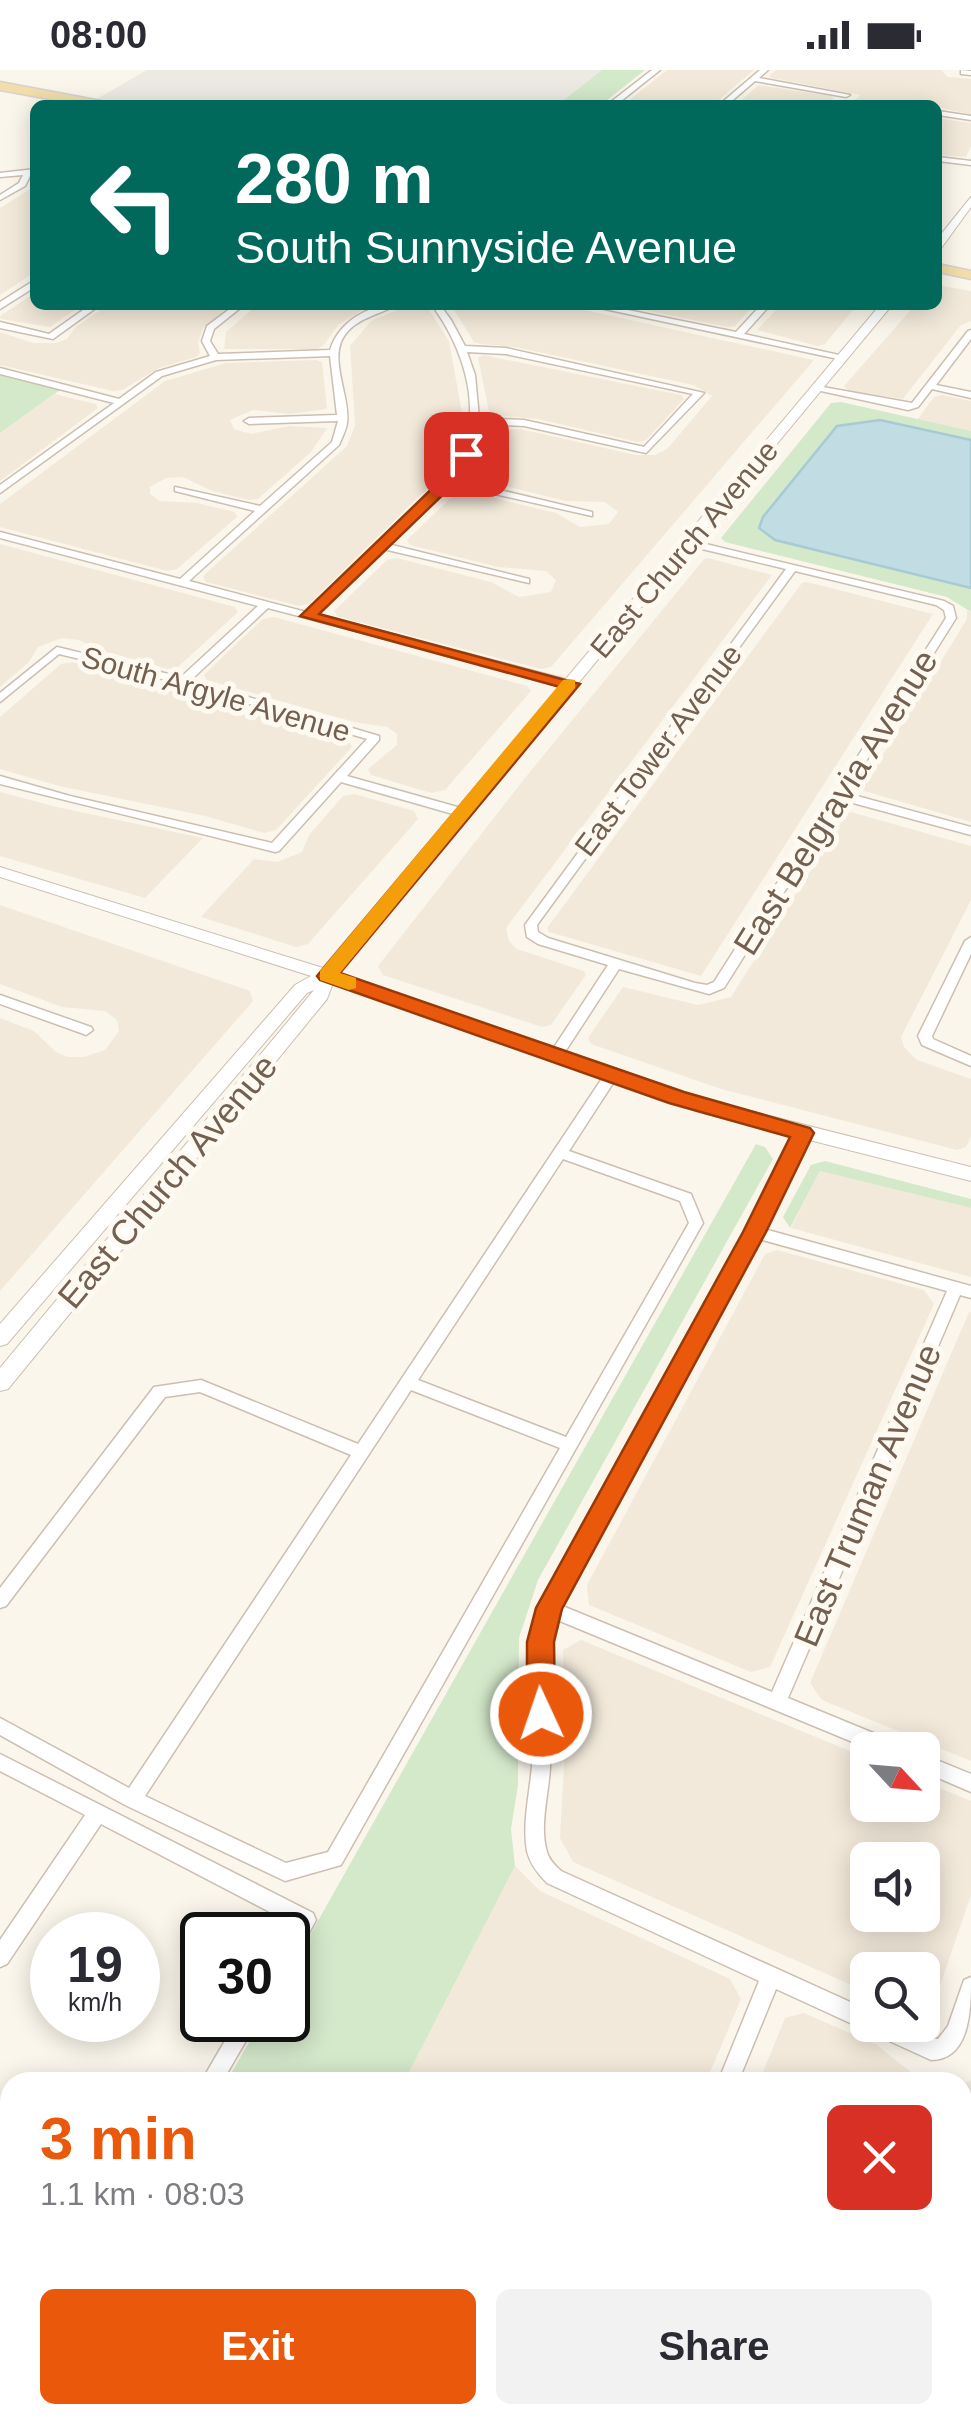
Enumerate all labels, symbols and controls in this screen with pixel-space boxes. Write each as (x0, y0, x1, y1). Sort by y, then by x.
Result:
text: 08:00 (50, 14, 147, 56)
icon: left (70, 140, 200, 270)
text: 280 m (235, 140, 433, 218)
text: South Sunnyside Avenue (235, 222, 737, 273)
pin (424, 412, 509, 497)
icon: arrive (439, 427, 494, 482)
street label: East Church Avenue (584, 434, 784, 664)
street label: East Tower Avenue (568, 638, 748, 862)
street label: South Argyle Avenue (78, 640, 354, 748)
street label: East Belgravia Avenue (725, 643, 945, 961)
street label: East Church Avenue (50, 1046, 284, 1316)
street label: East Truman Avenue (786, 1338, 948, 1652)
position arrow (489, 1662, 593, 1766)
north arrow (850, 1732, 940, 1822)
map controls (850, 1732, 940, 2042)
button: sound (850, 1842, 940, 1932)
speed limit sign: 30 (180, 1912, 310, 2042)
text: 19 (67, 1937, 123, 1993)
button: search (850, 1952, 940, 2042)
text: km/h (68, 1988, 122, 2016)
text: 3 min (40, 2105, 197, 2172)
button: close (827, 2105, 932, 2210)
text: 1.1 km · 08:03 (40, 2176, 245, 2212)
button: Exit (40, 2289, 476, 2404)
button: Share (496, 2289, 932, 2404)

